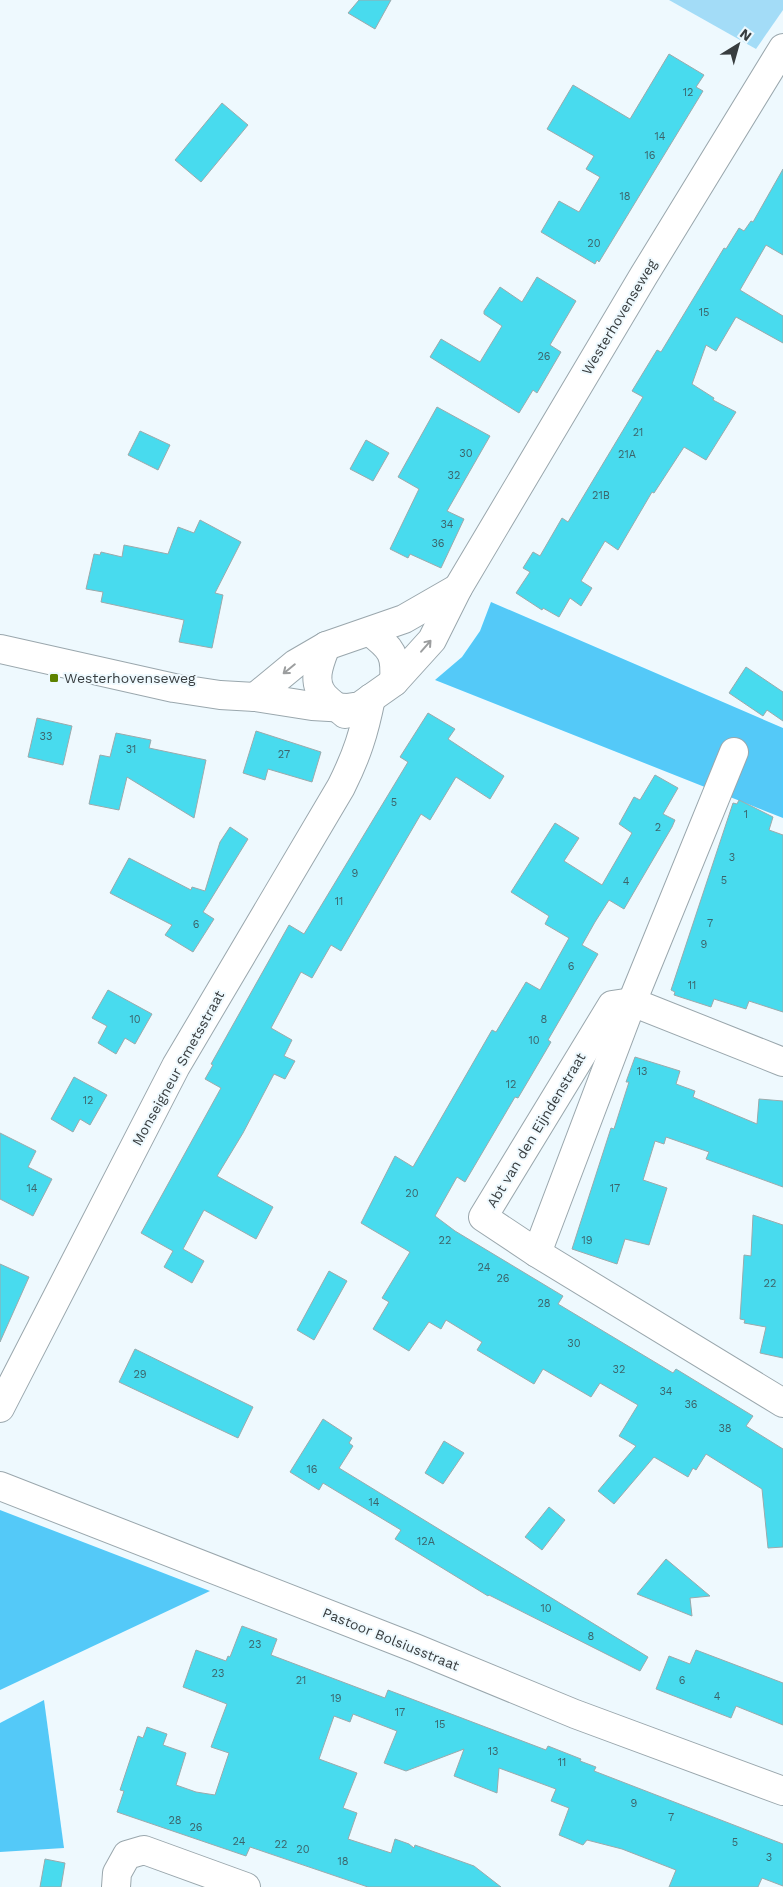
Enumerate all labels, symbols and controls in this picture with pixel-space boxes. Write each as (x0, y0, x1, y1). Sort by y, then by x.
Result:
north arrow (713, 20, 763, 70)
text: N (737, 25, 755, 44)
house number: 12 (683, 86, 693, 99)
house number: 14 (654, 130, 666, 143)
house number: 16 (645, 149, 656, 162)
house number: 18 (619, 190, 631, 203)
house number: 20 (587, 237, 601, 250)
street label: Westerhovenseweg (578, 256, 660, 377)
house number: 15 (699, 306, 709, 319)
house number: 26 (537, 350, 551, 363)
house number: 21 (633, 426, 643, 439)
house number: 30 (459, 447, 473, 460)
house number: 21A (618, 448, 636, 461)
house number: 32 (448, 469, 460, 482)
house number: 21B (592, 489, 610, 502)
house number: 34 (440, 518, 454, 531)
house number: 36 (431, 537, 445, 550)
one-way arrow (420, 640, 431, 653)
one-way arrow (283, 664, 296, 675)
place label: Westerhovenseweg (64, 670, 196, 686)
marker: Westerhovenseweg (48, 672, 60, 684)
house number: 33 (40, 730, 52, 743)
house number: 31 (126, 743, 136, 756)
house number: 27 (278, 748, 290, 761)
house number: 5 (391, 796, 397, 809)
house number: 1 (744, 808, 748, 821)
house number: 2 (655, 821, 661, 834)
house number: 3 (729, 851, 735, 864)
house number: 9 (352, 867, 359, 880)
house number: 5 (721, 874, 727, 887)
house number: 4 (623, 875, 630, 888)
house number: 11 (335, 895, 343, 908)
house number: 7 (707, 917, 713, 930)
house number: 6 (193, 918, 200, 931)
house number: 9 (701, 938, 708, 951)
house number: 6 (568, 960, 575, 973)
house number: 11 (688, 979, 696, 992)
street label: Monseigneur Smetsstraat (129, 988, 227, 1148)
house number: 10 (129, 1013, 141, 1026)
house number: 8 (541, 1013, 548, 1026)
house number: 10 (528, 1034, 540, 1047)
street label: Abt van den Eijndenstraat (483, 1050, 589, 1210)
house number: 13 (637, 1065, 647, 1078)
house number: 12 (506, 1078, 516, 1091)
house number: 12 (83, 1094, 93, 1107)
house number: 14 (26, 1182, 38, 1195)
house number: 17 (610, 1182, 620, 1195)
house number: 20 (405, 1187, 419, 1200)
house number: 22 (439, 1234, 451, 1247)
house number: 19 (581, 1234, 593, 1247)
house number: 24 (478, 1261, 491, 1274)
house number: 26 (496, 1272, 510, 1285)
house number: 22 (764, 1277, 776, 1290)
house number: 28 (537, 1297, 551, 1310)
house number: 30 (567, 1337, 581, 1350)
house number: 32 (613, 1363, 625, 1376)
house number: 29 (133, 1368, 147, 1381)
house number: 34 (659, 1385, 673, 1398)
house number: 36 (684, 1398, 698, 1411)
house number: 38 (718, 1422, 732, 1435)
house number: 16 (307, 1463, 318, 1476)
house number: 14 (368, 1496, 380, 1509)
house number: 12A (417, 1535, 435, 1548)
house number: 10 (540, 1602, 552, 1615)
street label: Pastoor Bolsiusstraat (320, 1604, 462, 1674)
house number: 8 (588, 1630, 595, 1643)
house number: 23 (249, 1638, 261, 1651)
house number: 23 (212, 1667, 224, 1680)
house number: 21 (296, 1674, 306, 1687)
house number: 6 (679, 1674, 686, 1687)
house number: 4 (714, 1690, 721, 1703)
house number: 19 (330, 1692, 342, 1705)
house number: 17 (395, 1706, 405, 1719)
house number: 15 (435, 1718, 445, 1731)
house number: 13 (488, 1745, 498, 1758)
house number: 11 (558, 1756, 566, 1769)
house number: 9 (631, 1797, 638, 1810)
house number: 7 (668, 1811, 674, 1824)
house number: 28 (168, 1814, 182, 1827)
house number: 26 (189, 1821, 203, 1834)
house number: 24 (233, 1835, 246, 1848)
house number: 5 (732, 1836, 738, 1849)
house number: 22 (275, 1838, 287, 1851)
house number: 20 (296, 1843, 310, 1856)
house number: 3 (766, 1851, 772, 1864)
house number: 18 (337, 1855, 349, 1868)

